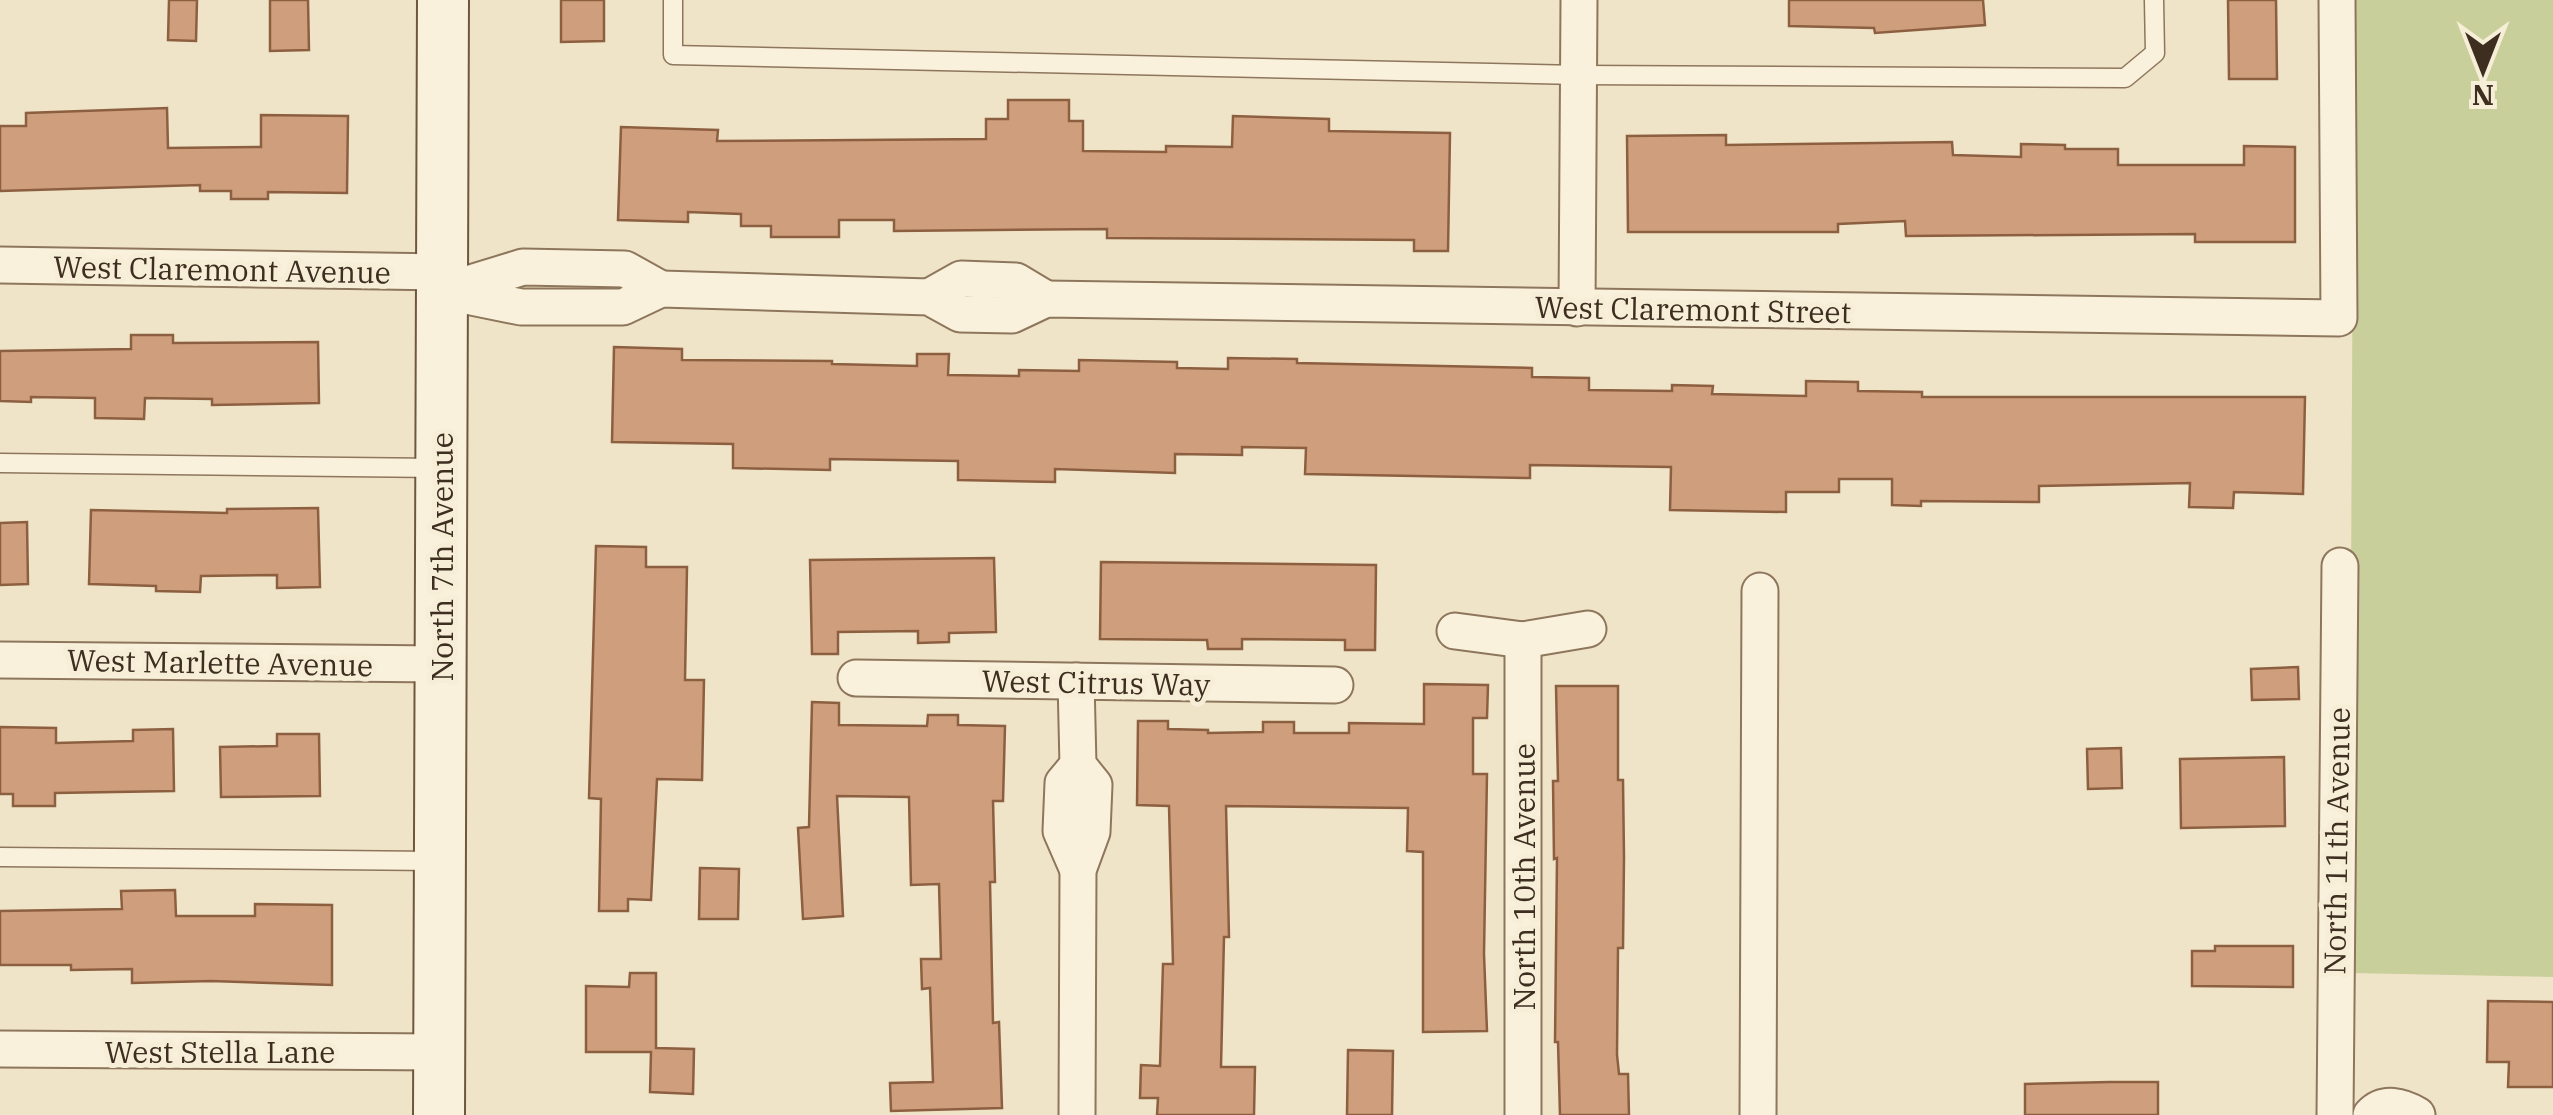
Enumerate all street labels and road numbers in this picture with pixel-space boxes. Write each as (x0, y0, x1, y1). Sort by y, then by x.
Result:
street label: West Claremont Avenue (53, 247, 391, 291)
street label: West Claremont Street (1534, 287, 1852, 331)
street label: North 7th Avenue (422, 432, 461, 682)
street label: West Marlette Avenue (67, 640, 373, 684)
street label: West Citrus Way (981, 661, 1211, 703)
street label: North 11th Avenue (2314, 707, 2358, 975)
street label: North 10th Avenue (1504, 743, 1543, 1011)
street label: West Stella Lane (105, 1032, 335, 1071)

